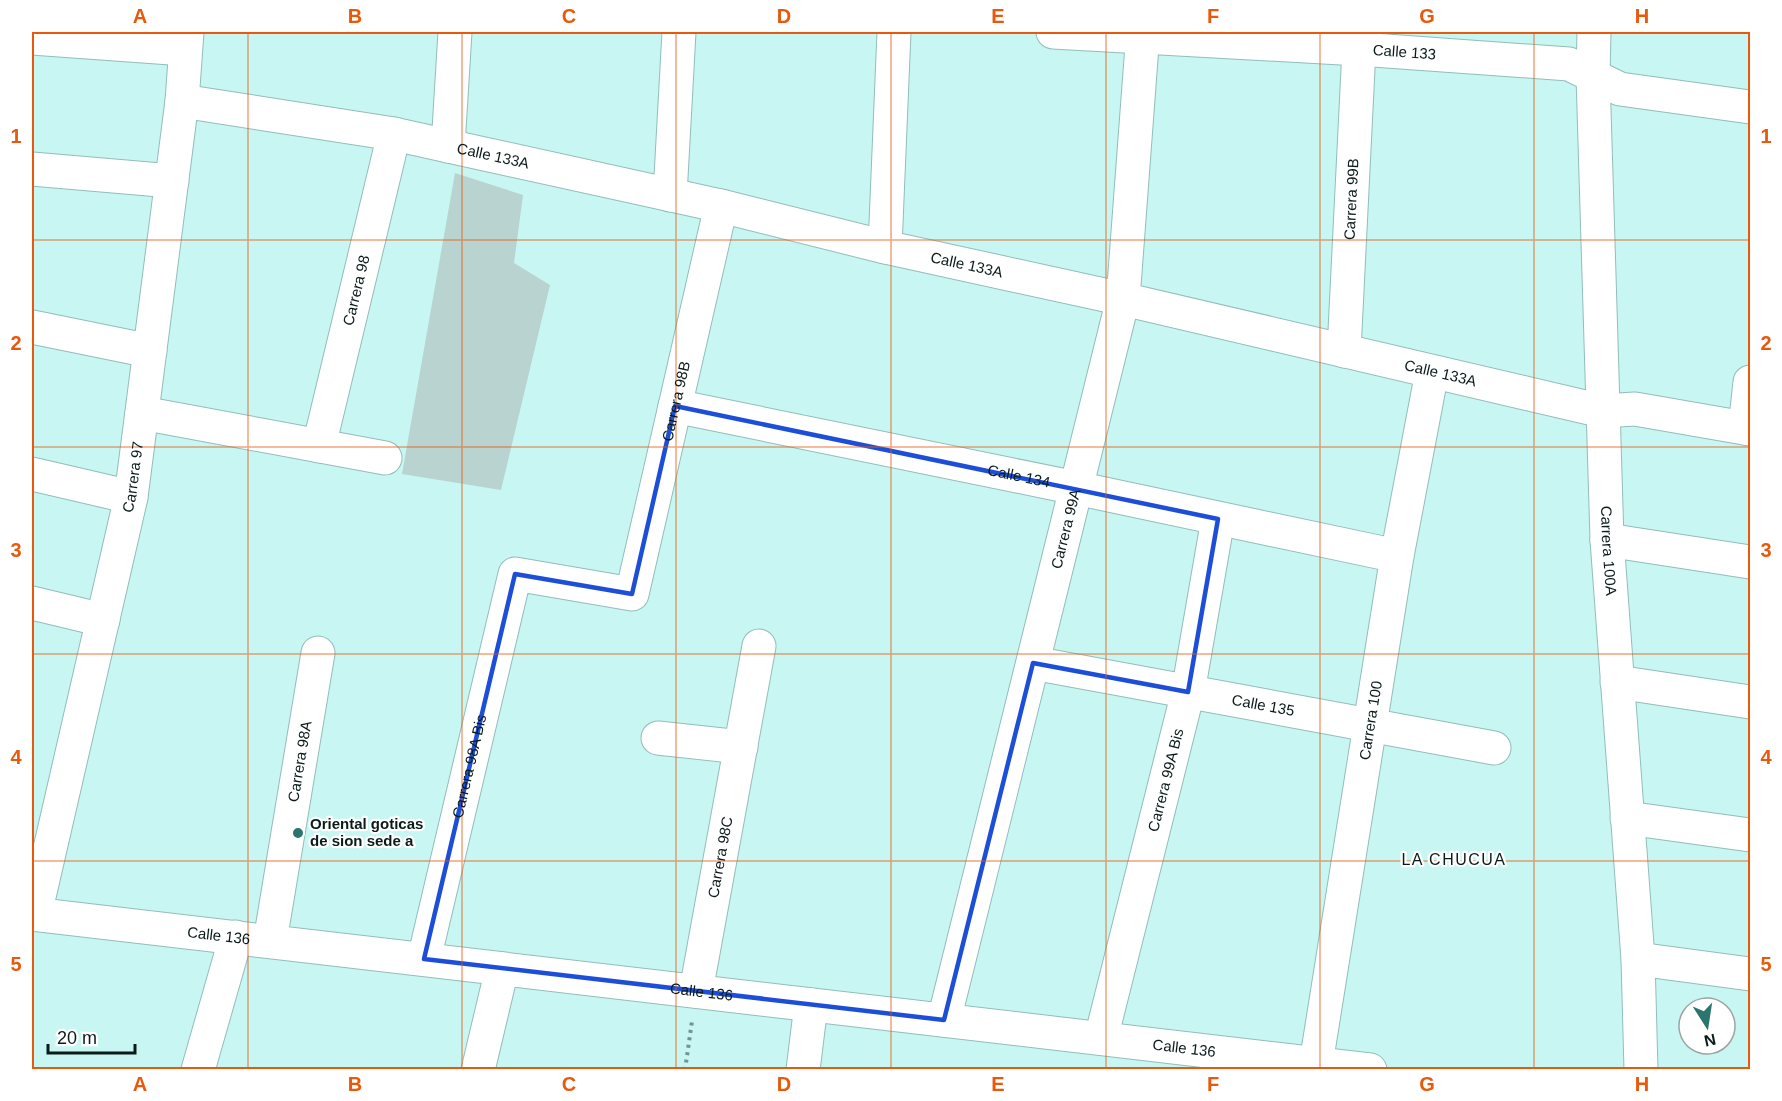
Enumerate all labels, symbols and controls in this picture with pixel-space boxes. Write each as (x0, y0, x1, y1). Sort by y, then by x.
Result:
text: A (133, 5, 147, 27)
text: B (348, 5, 362, 27)
text: C (562, 5, 576, 27)
text: D (777, 5, 791, 27)
text: E (991, 5, 1005, 27)
text: F (1207, 5, 1219, 27)
text: G (1419, 5, 1435, 27)
text: H (1635, 5, 1649, 27)
street label: Calle 133 (1372, 41, 1437, 62)
text: 1 (10, 125, 22, 147)
text: 1 (1760, 125, 1772, 147)
street label: Calle 133A (455, 139, 531, 172)
street label: Carrera 99B (1341, 158, 1362, 240)
street label: Calle 133A (929, 248, 1004, 280)
street label: Carrera 98 (339, 253, 373, 327)
text: 2 (10, 332, 22, 354)
text: 2 (1760, 332, 1772, 354)
street label: Calle 133A (1403, 356, 1478, 389)
street label: Carrera 98B (658, 359, 693, 443)
street label: Carrera 97 (119, 440, 146, 514)
street label: Calle 134 (986, 461, 1052, 491)
street label: Carrera 99A (1047, 487, 1084, 571)
street label: Carrera 100A (1598, 505, 1620, 596)
text: 3 (10, 539, 22, 561)
text: 3 (1760, 539, 1772, 561)
street label: Carrera 100 (1356, 679, 1385, 761)
street label: Calle 135 (1230, 691, 1296, 719)
street label: Carrera 98A Bis (449, 713, 490, 820)
street label: Carrera 98A (284, 720, 315, 803)
street label: Carrera 99A Bis (1144, 726, 1187, 833)
text: 4 (10, 746, 22, 768)
text: 4 (1760, 746, 1772, 768)
place label: Oriental goticas de sion sede a (310, 815, 423, 849)
street label: Carrera 98C (704, 815, 736, 899)
marker: Oriental goticas de sion sede a (291, 826, 305, 840)
district label: LA CHUCUA (1401, 851, 1507, 868)
street label: Calle 136 (186, 923, 251, 947)
text: 5 (10, 953, 22, 975)
text: 5 (1760, 953, 1772, 975)
street label: Calle 136 (669, 979, 734, 1004)
north arrow (1677, 996, 1737, 1056)
scale bar (48, 1017, 135, 1055)
text: 20 m (57, 1028, 97, 1048)
text: N (1703, 1031, 1717, 1050)
street label: Calle 136 (1152, 1036, 1217, 1060)
text: A (133, 1073, 147, 1095)
text: B (348, 1073, 362, 1095)
text: C (562, 1073, 576, 1095)
text: D (777, 1073, 791, 1095)
text: E (991, 1073, 1005, 1095)
text: F (1207, 1073, 1219, 1095)
text: G (1419, 1073, 1435, 1095)
text: H (1635, 1073, 1649, 1095)

